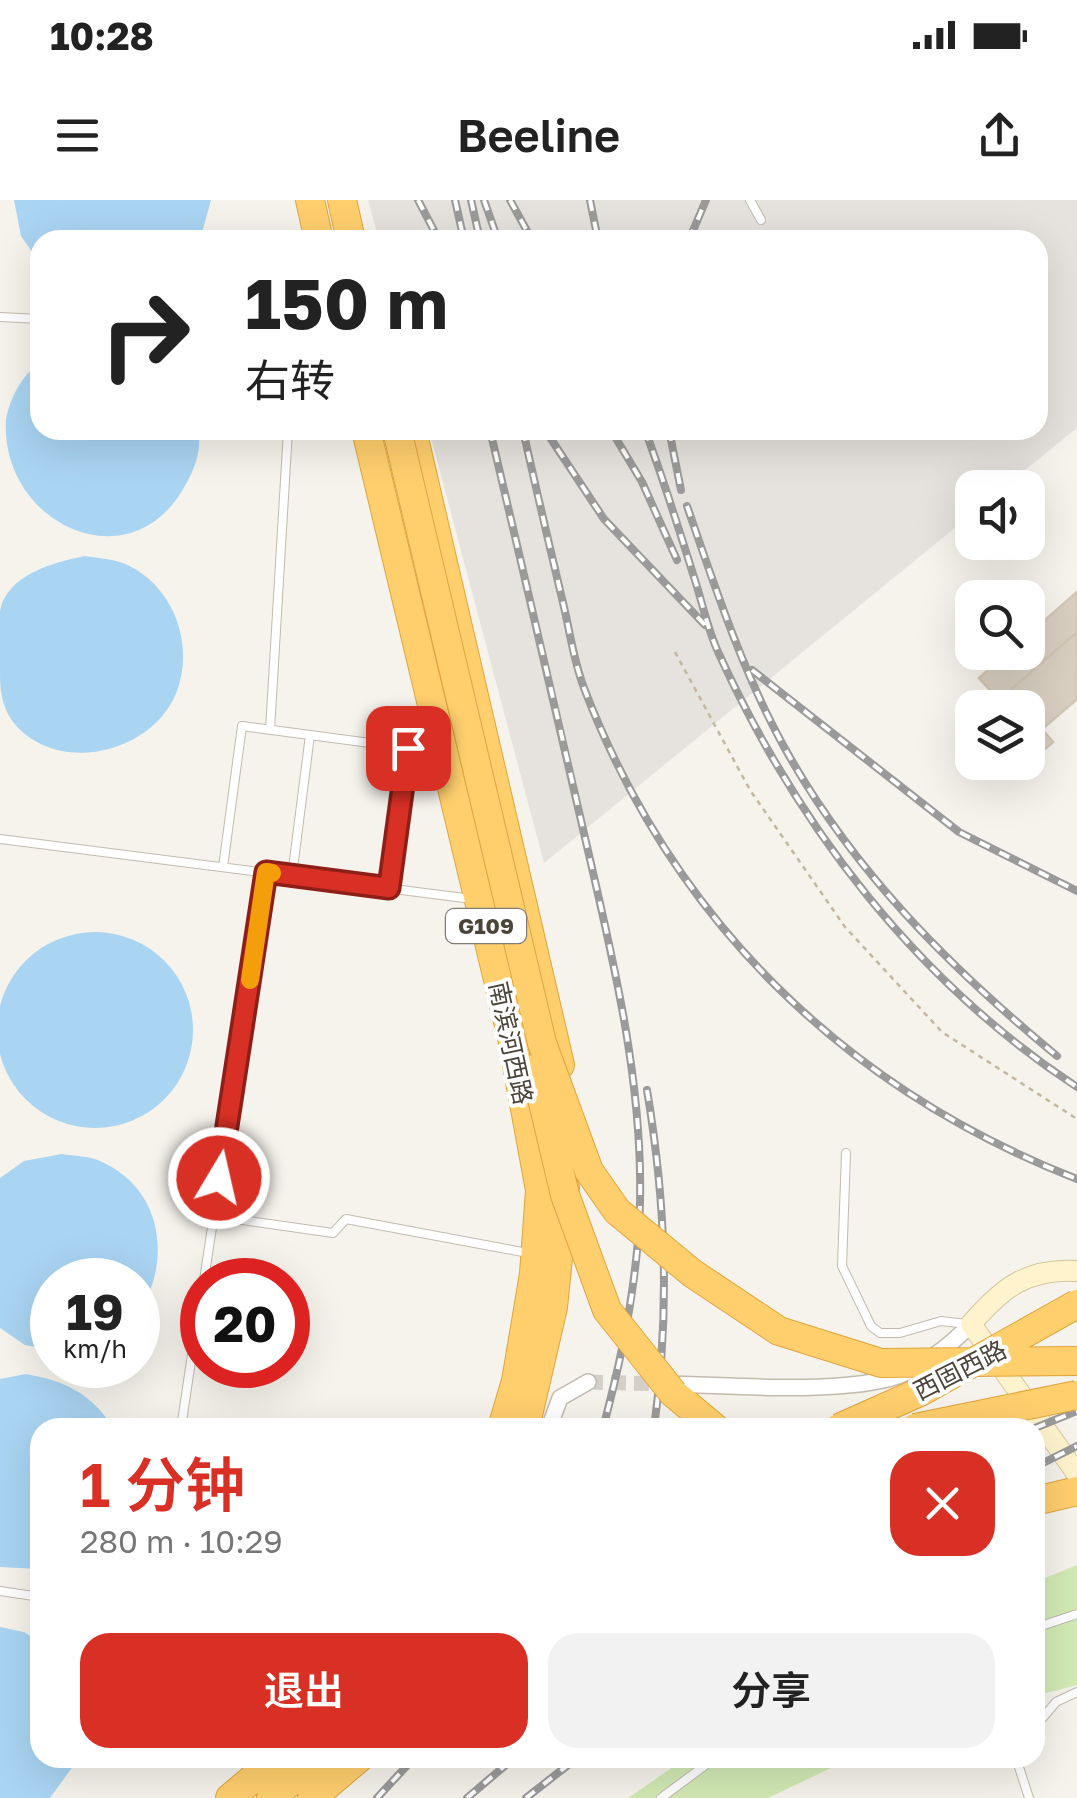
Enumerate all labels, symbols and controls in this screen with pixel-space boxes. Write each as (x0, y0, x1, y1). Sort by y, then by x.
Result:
text: 10:28 (50, 13, 154, 58)
icon: menu (50, 108, 105, 163)
text: Beeline (457, 108, 620, 162)
icon: share (972, 108, 1027, 163)
text: 150 m (245, 260, 448, 344)
icon: right (80, 270, 210, 400)
text: 右转 (245, 353, 335, 407)
map controls (955, 470, 1045, 780)
button: sound (955, 470, 1045, 560)
button: search (955, 580, 1045, 670)
button: layers (955, 690, 1045, 780)
pin (366, 706, 451, 791)
icon: arrive (381, 721, 436, 776)
road number: G109 (446, 909, 526, 943)
street label: 南滨河西路 (483, 979, 540, 1107)
position arrow (167, 1126, 271, 1230)
speed limit sign: 20 (180, 1258, 310, 1388)
text: 19 (66, 1281, 124, 1341)
text: km/h (63, 1333, 127, 1364)
street label: 西固西路 (908, 1333, 1011, 1406)
text: 1 分钟 (80, 1448, 245, 1520)
button: close (890, 1451, 995, 1556)
text: 280 m · 10:29 (80, 1522, 283, 1560)
button: 退出 (80, 1633, 528, 1748)
button: 分享 (548, 1633, 995, 1748)

